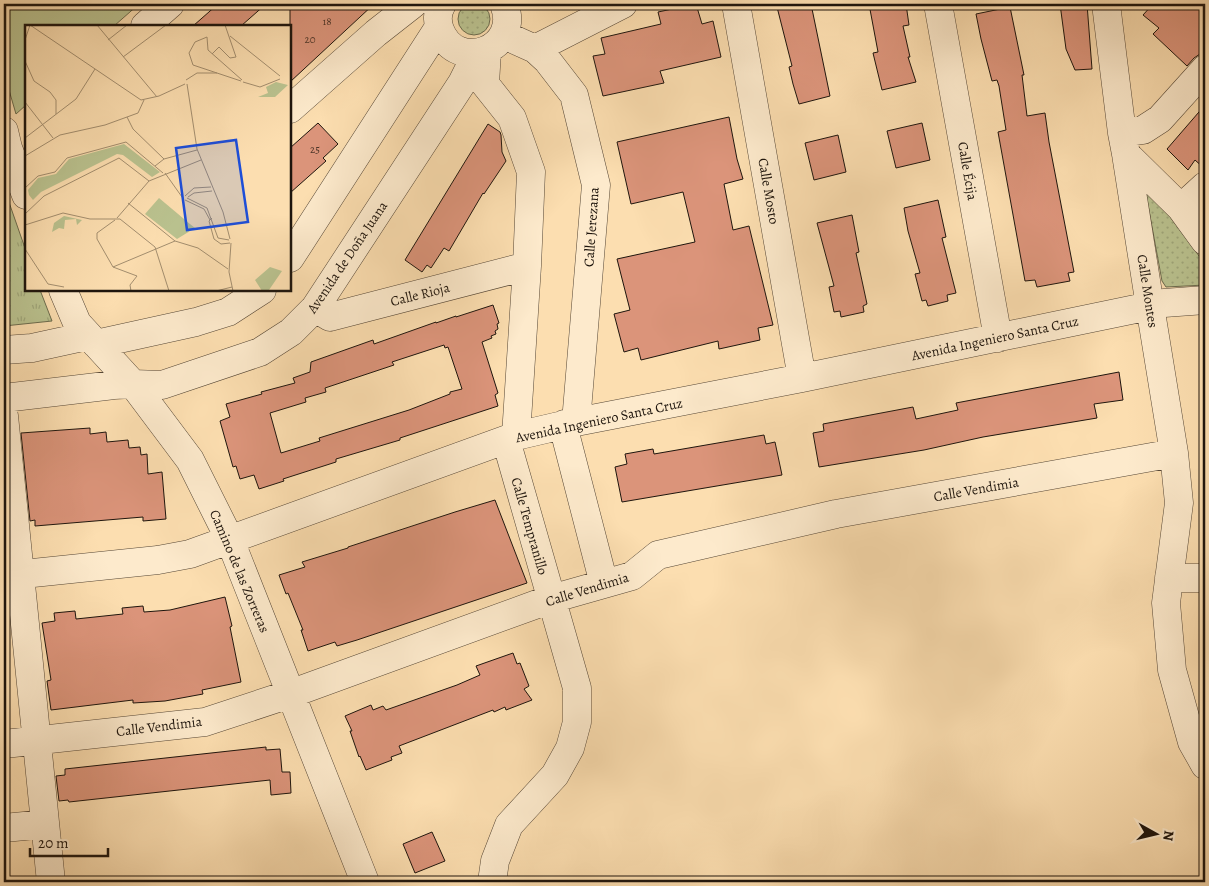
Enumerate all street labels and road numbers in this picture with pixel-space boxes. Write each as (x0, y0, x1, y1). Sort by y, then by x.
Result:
street label: Calle Écija (953, 140, 982, 202)
street label: Calle Mosto (753, 156, 784, 226)
street label: Calle Jerezana (579, 186, 604, 268)
street label: Avenida de Doña Juana (302, 197, 392, 318)
street label: Calle Montes (1132, 253, 1163, 329)
street label: Calle Rioja (388, 278, 452, 311)
street label: Avenida Ingeniero Santa Cruz (909, 311, 1080, 366)
street label: Avenida Ingeniero Santa Cruz (513, 393, 684, 448)
street label: Calle Vendimia (932, 473, 1021, 506)
street label: Calle Tempranillo (507, 475, 553, 577)
street label: Camino de las Zorreras (205, 507, 274, 636)
street label: Calle Vendimia (543, 568, 632, 611)
street label: Calle Vendimia (115, 712, 203, 741)

